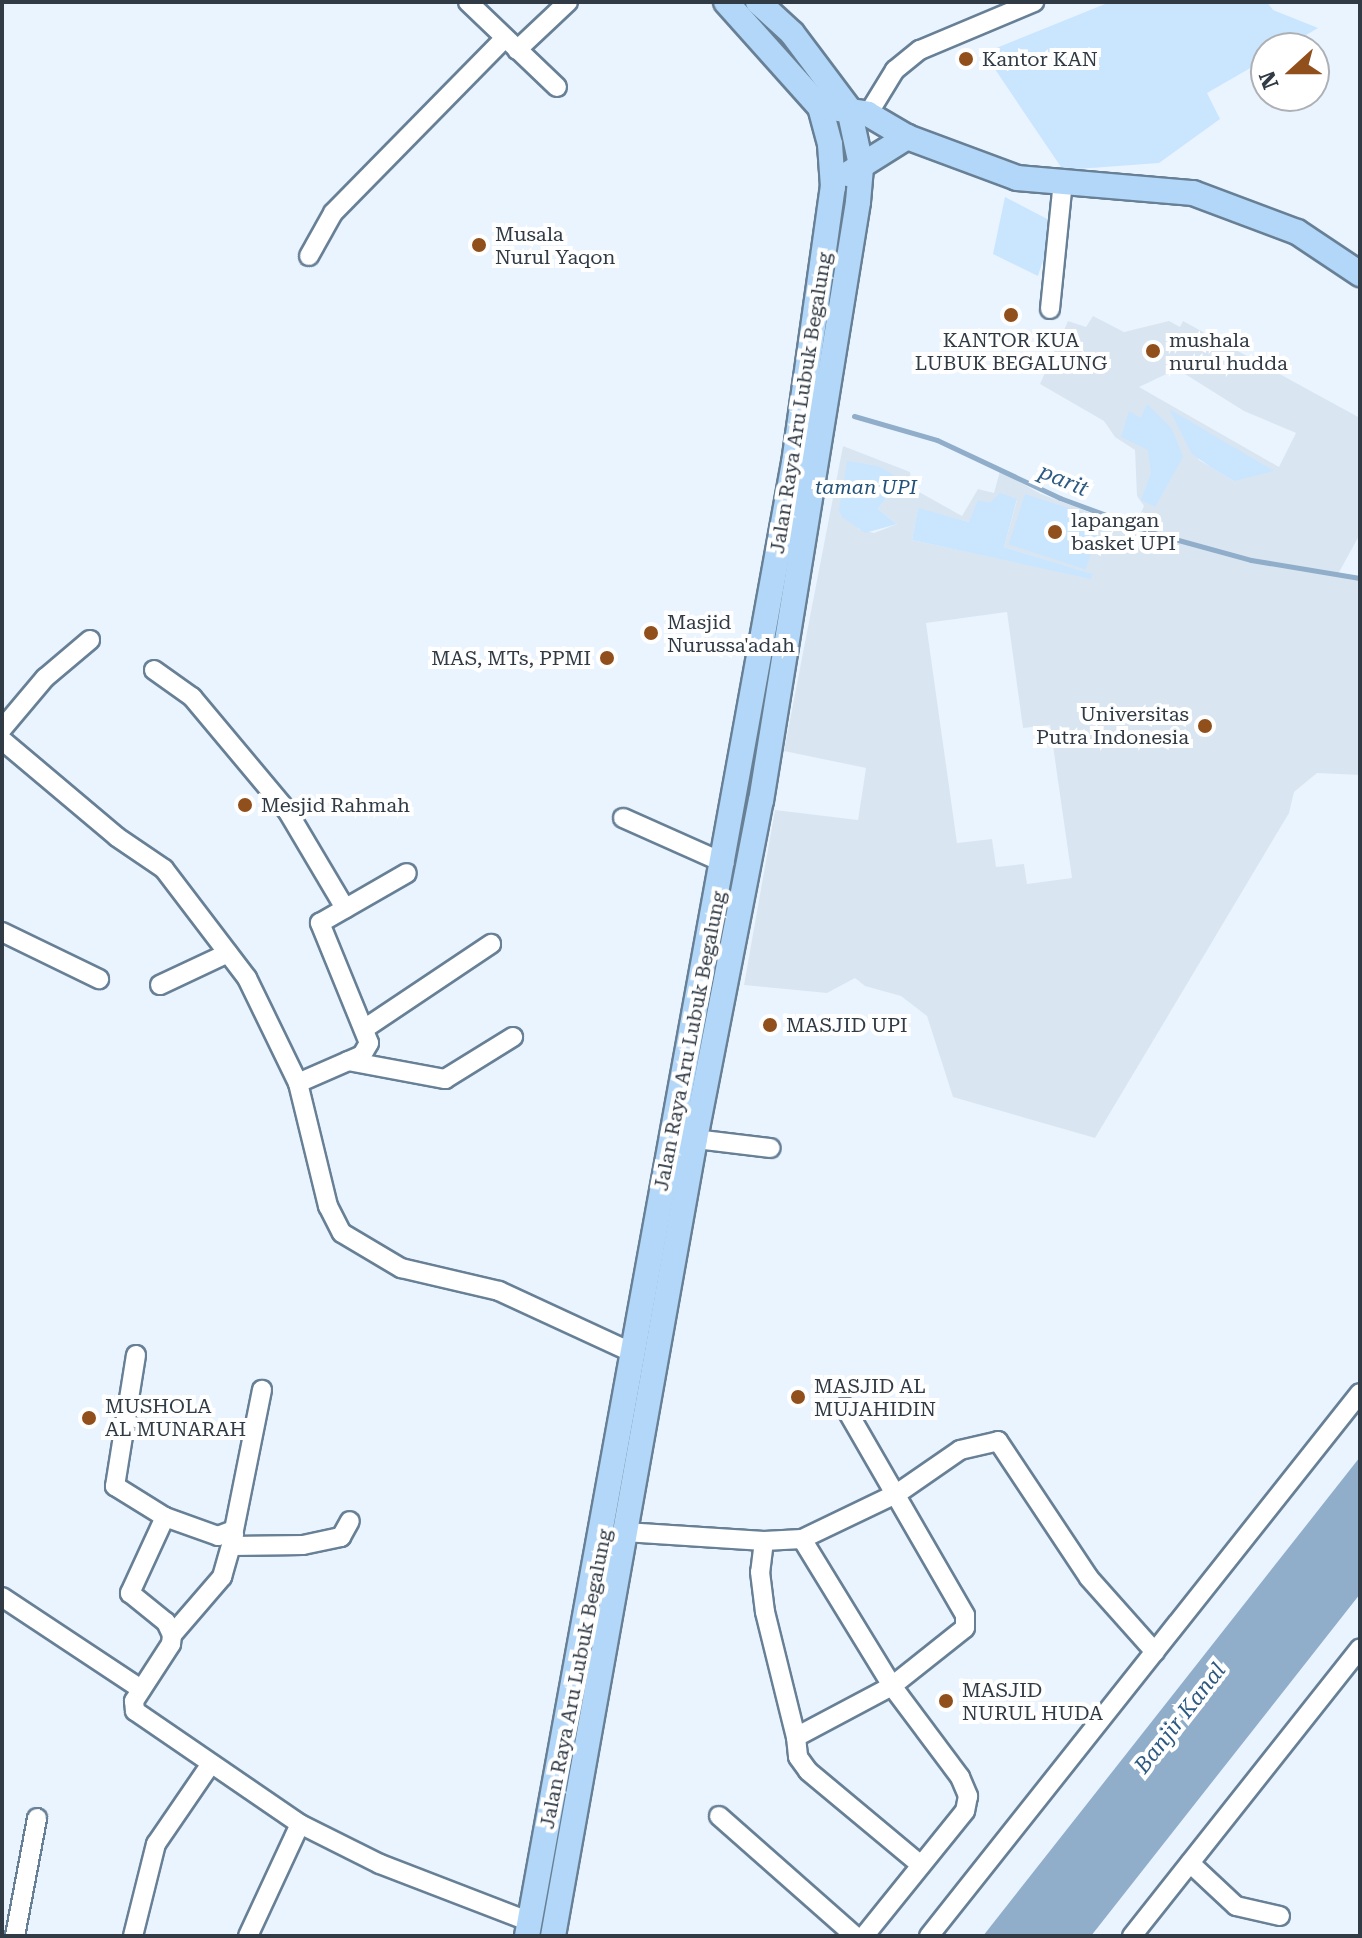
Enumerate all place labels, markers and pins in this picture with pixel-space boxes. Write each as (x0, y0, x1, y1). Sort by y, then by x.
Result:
place label: Kantor KAN (982, 47, 1098, 71)
marker: Kantor KAN (957, 50, 975, 68)
place label: Musala Nurul Yaqon (495, 222, 616, 269)
marker: Musala Nurul Yaqon (470, 236, 488, 254)
marker: KANTOR KUA LUBUK BEGALUNG (1002, 306, 1020, 324)
place label: KANTOR KUA LUBUK BEGALUNG (915, 328, 1107, 375)
place label: mushala nurul hudda (1169, 328, 1288, 375)
marker: mushala nurul hudda (1144, 342, 1162, 360)
place label: lapangan basket UPI (1071, 508, 1176, 555)
marker: lapangan basket UPI (1046, 523, 1064, 541)
place label: Masjid Nurussa'adah (667, 610, 795, 657)
marker: Masjid Nurussa'adah (642, 624, 660, 642)
place label: MAS, MTs, PPMI (431, 646, 591, 670)
marker: MAS, MTs, PPMI (598, 649, 616, 667)
place label: Universitas Putra Indonesia (1036, 702, 1189, 749)
marker: Universitas Putra Indonesia (1196, 717, 1214, 735)
place label: Mesjid Rahmah (261, 793, 410, 817)
marker: Mesjid Rahmah (236, 796, 254, 814)
place label: MASJID UPI (786, 1013, 908, 1037)
marker: MASJID UPI (761, 1016, 779, 1034)
place label: MASJID AL MUJAHIDIN (814, 1374, 936, 1421)
marker: MASJID AL MUJAHIDIN (789, 1388, 807, 1406)
place label: MUSHOLA AL MUNARAH (105, 1394, 246, 1441)
marker: MUSHOLA AL MUNARAH (80, 1409, 98, 1427)
place label: MASJID NURUL HUDA (962, 1678, 1103, 1725)
marker: MASJID NURUL HUDA (937, 1692, 955, 1710)

